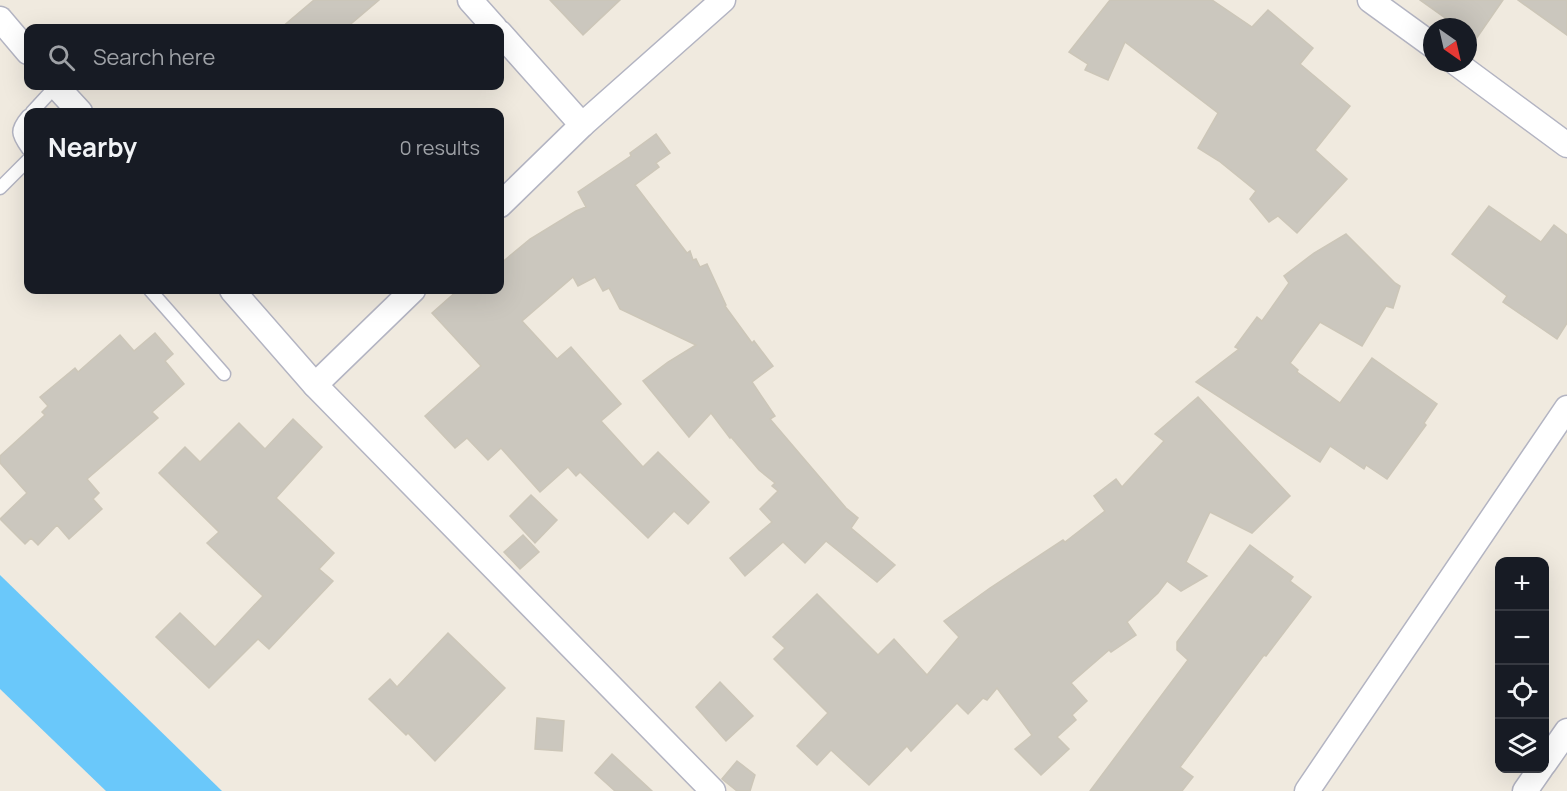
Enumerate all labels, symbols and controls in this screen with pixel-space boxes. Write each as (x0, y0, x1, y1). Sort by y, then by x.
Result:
north arrow (1423, 18, 1477, 72)
search box (24, 24, 504, 90)
icon: search (45, 41, 78, 74)
text: Search here (93, 42, 215, 72)
text: Nearby (48, 129, 137, 165)
text: 0 results (400, 134, 480, 161)
map controls (1495, 557, 1549, 773)
button: + (1495, 557, 1549, 611)
button: − (1495, 611, 1549, 665)
button: locate (1495, 665, 1549, 719)
button: layers (1495, 719, 1549, 773)

